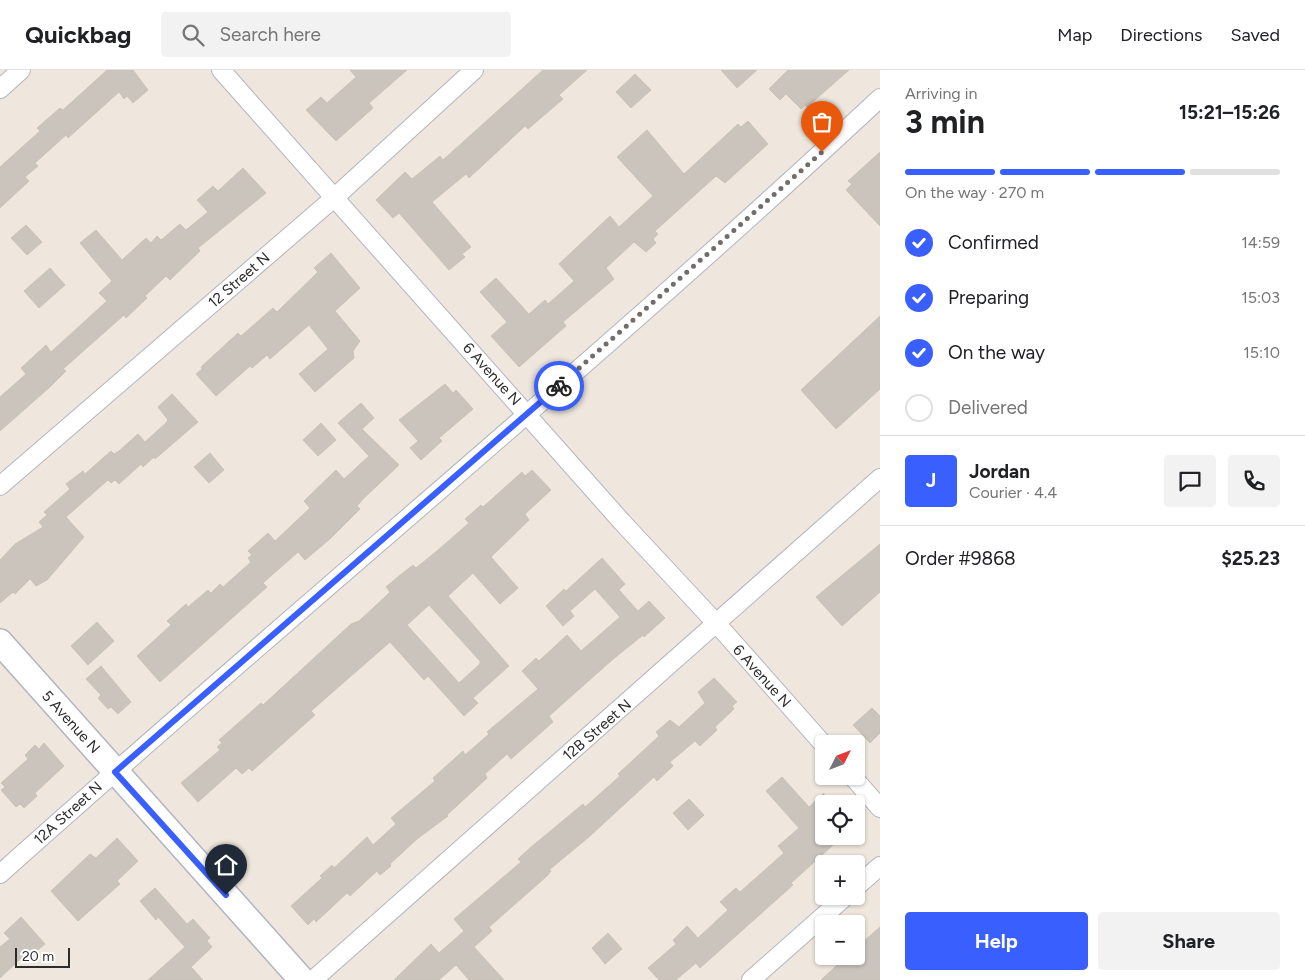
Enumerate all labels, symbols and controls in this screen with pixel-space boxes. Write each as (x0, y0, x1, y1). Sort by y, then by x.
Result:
search box (161, 12, 511, 57)
text: Quickbag (25, 20, 131, 49)
icon: search (179, 21, 207, 49)
text: Search here (219, 23, 321, 46)
text: Map (1057, 24, 1092, 46)
text: Directions (1120, 24, 1202, 46)
text: Saved (1230, 24, 1280, 46)
text: Arriving in (905, 84, 977, 103)
pin (801, 101, 843, 152)
text: 15:21–15:26 (1179, 101, 1280, 124)
text: 3 min (905, 103, 985, 141)
icon: bag (808, 108, 836, 136)
text: On the way · 270 m (905, 183, 1044, 202)
icon: check (905, 229, 933, 257)
text: Confirmed (948, 231, 1039, 254)
text: 14:59 (1241, 233, 1280, 252)
street label: 12 Street N (205, 248, 273, 312)
icon: check (905, 284, 933, 312)
text: Preparing (948, 286, 1029, 309)
text: 15:03 (1241, 288, 1280, 307)
street label: 6 Avenue N (459, 339, 525, 409)
icon: check (905, 339, 933, 367)
text: On the way (948, 341, 1045, 364)
text: 15:10 (1243, 343, 1280, 362)
courier (534, 361, 584, 411)
icon: bike (545, 372, 573, 400)
text: Delivered (948, 396, 1028, 419)
button: chat (1164, 455, 1216, 507)
button: phone (1228, 455, 1280, 507)
text: Jordan (969, 460, 1030, 483)
text: J (926, 469, 936, 492)
text: Courier · 4.4 (969, 483, 1057, 502)
text: Order #9868 (905, 547, 1016, 570)
text: $25.23 (1221, 547, 1280, 570)
street label: 6 Avenue N (729, 641, 795, 711)
street label: 5 Avenue N (38, 687, 104, 757)
street label: 12B Street N (559, 695, 635, 765)
north arrow (815, 735, 865, 785)
map controls (815, 735, 865, 965)
street label: 12A Street N (30, 778, 106, 848)
button: locate (815, 795, 865, 845)
pin (205, 844, 247, 895)
icon: home (212, 851, 240, 879)
button: + (815, 855, 865, 905)
button: Help (905, 912, 1088, 970)
button: Share (1098, 912, 1280, 970)
button: − (815, 915, 865, 965)
scale bar (15, 945, 70, 968)
text: 20 m (22, 948, 54, 965)

